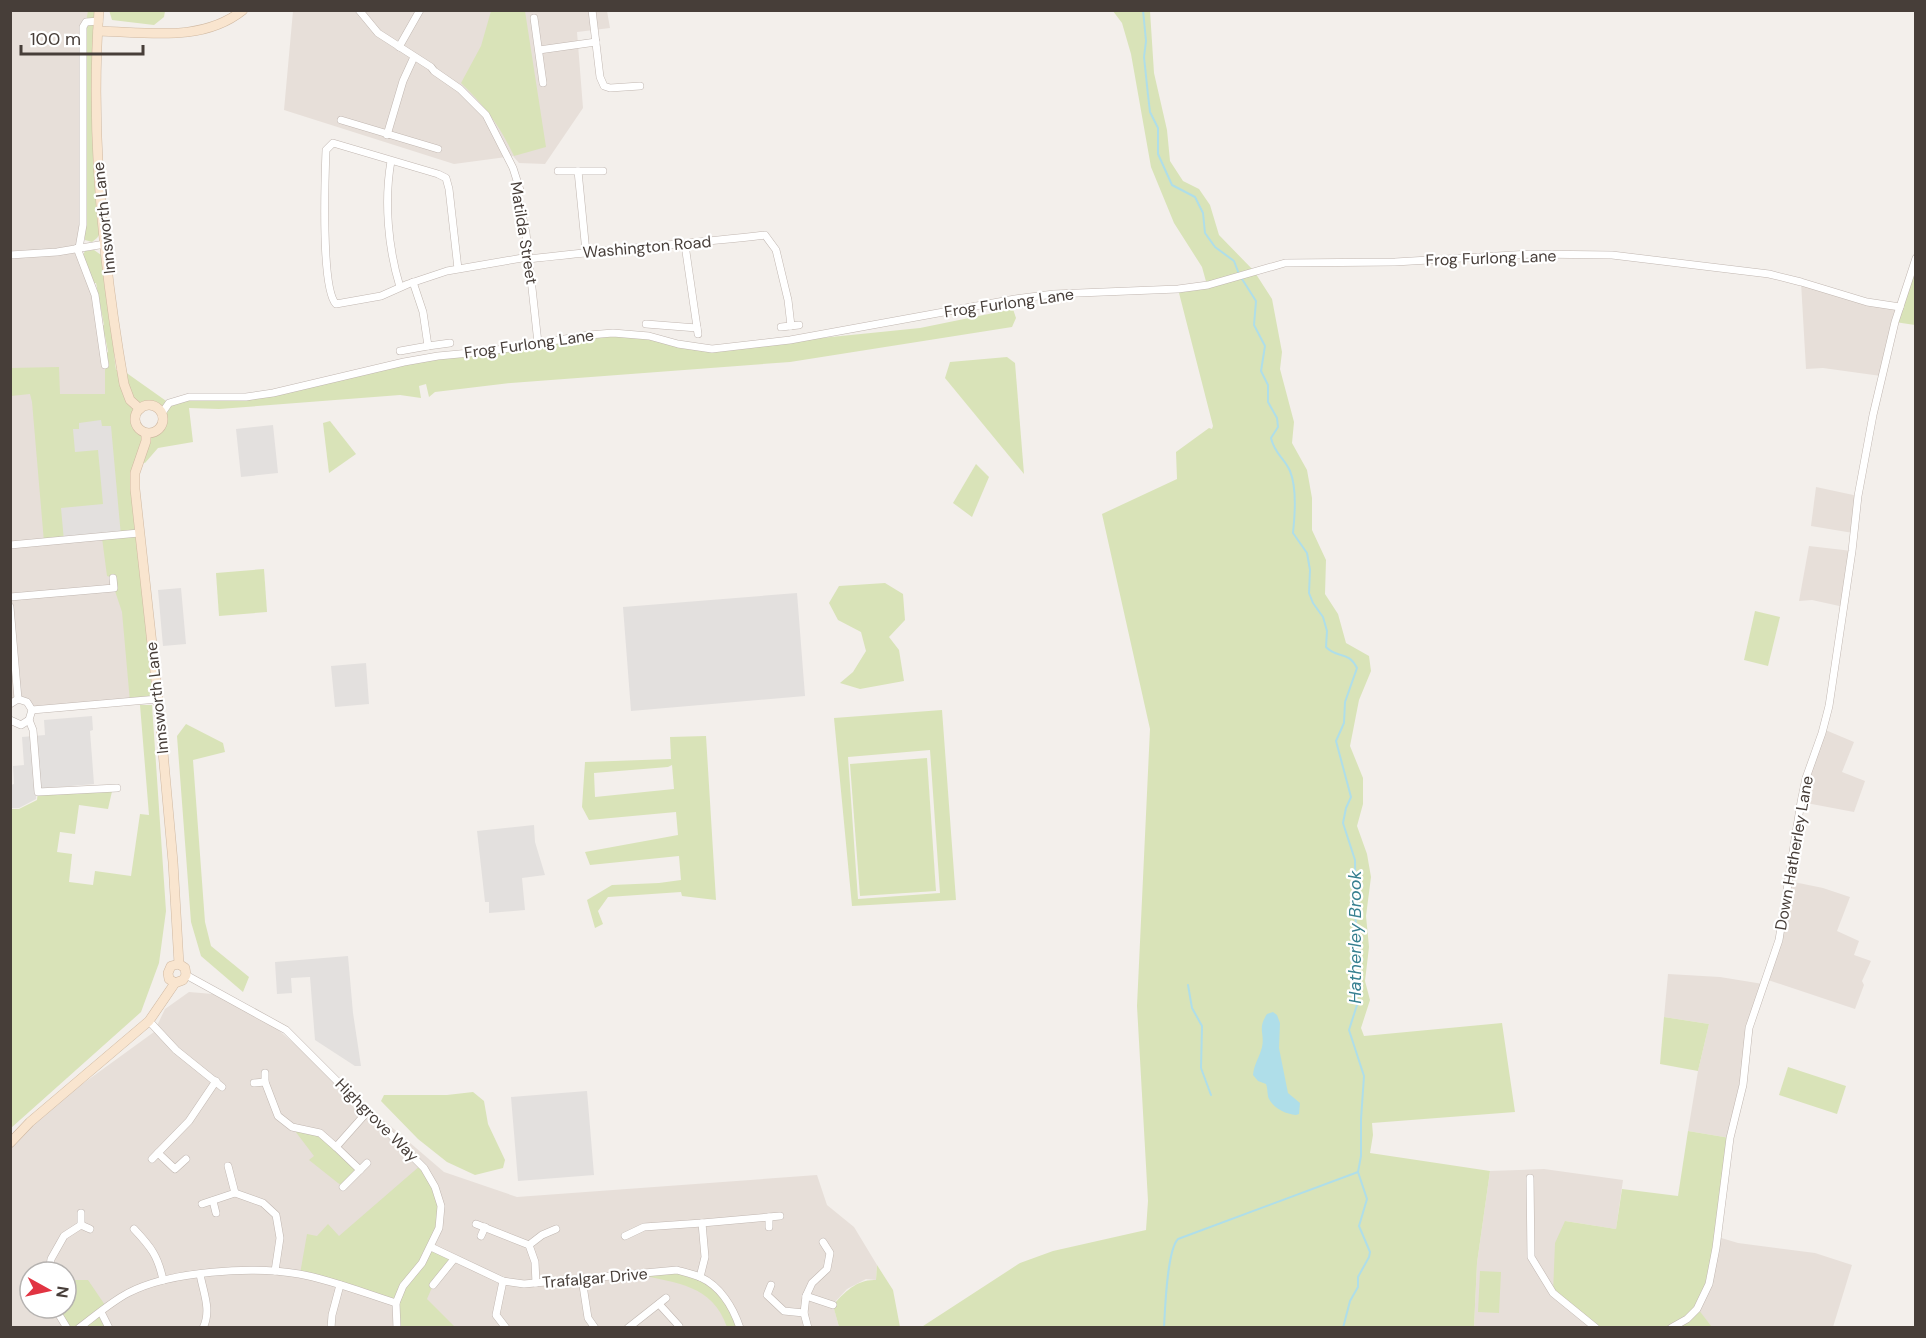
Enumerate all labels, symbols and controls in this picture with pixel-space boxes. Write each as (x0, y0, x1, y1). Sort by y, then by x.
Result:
scale bar (21, 18, 142, 56)
text: 100 m (30, 27, 81, 51)
street label: Innsworth Lane (88, 161, 120, 275)
street label: Matilda Street (505, 180, 543, 286)
street label: Washington Road (582, 231, 712, 263)
street label: Frog Furlong Lane (1425, 245, 1557, 271)
street label: Frog Furlong Lane (943, 283, 1075, 323)
street label: Frog Furlong Lane (463, 324, 595, 364)
street label: Innsworth Lane (141, 641, 173, 755)
street label: Down Hatherley Lane (1770, 774, 1818, 932)
water label: Hatherley Brook (1343, 870, 1367, 1004)
street label: Highgrove Way (331, 1074, 423, 1166)
north arrow (18, 1260, 78, 1320)
street label: Trafalgar Drive (541, 1263, 649, 1293)
text: N (51, 1285, 74, 1299)

